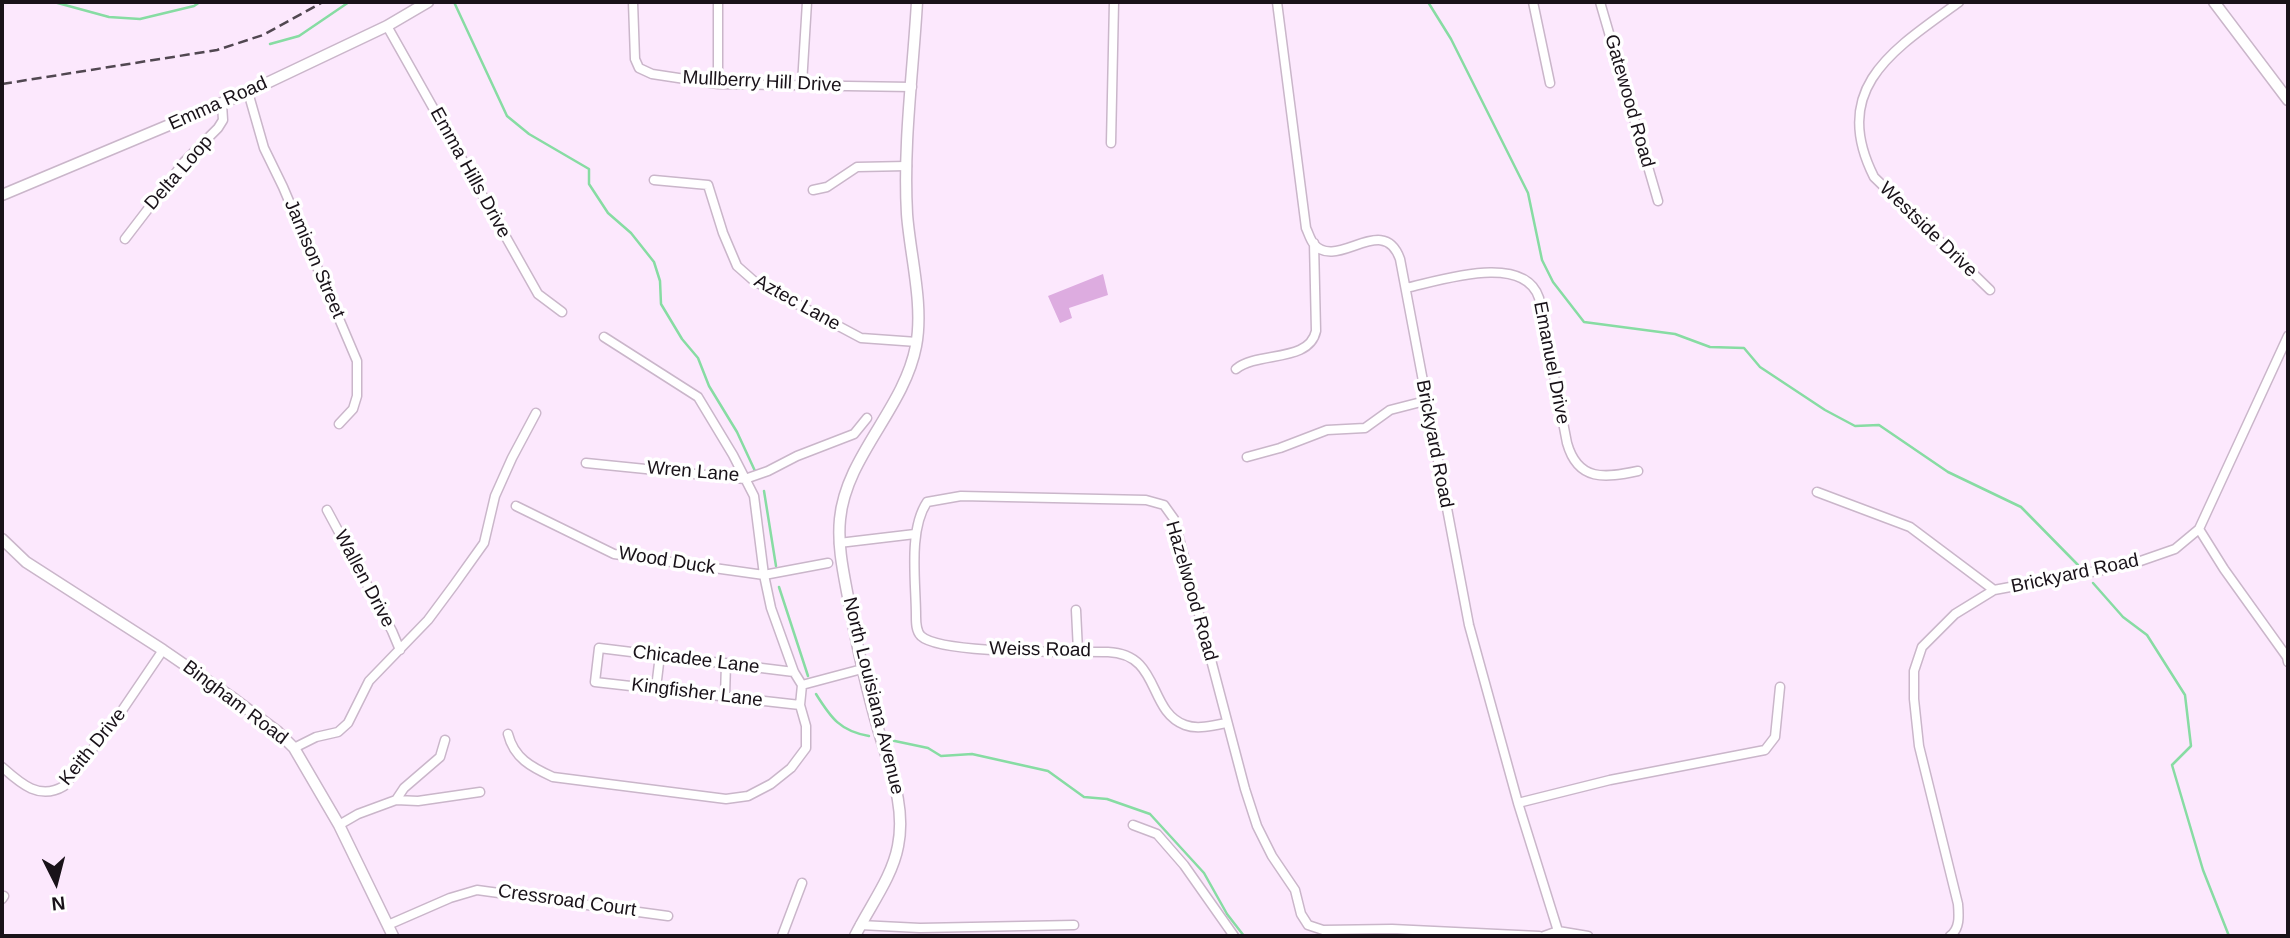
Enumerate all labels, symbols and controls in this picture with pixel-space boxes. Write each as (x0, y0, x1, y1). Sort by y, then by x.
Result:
street label: Gatewood Road (1599, 32, 1659, 170)
street label: Mullberry Hill Drive (682, 66, 842, 98)
street label: Emma Road (165, 72, 271, 136)
street label: Emma Hills Drive (425, 104, 515, 242)
street label: Delta Loop (140, 131, 218, 215)
street label: Westside Drive (1874, 178, 1982, 282)
street label: Jamison Street (279, 196, 349, 322)
street label: Aztec Lane (750, 270, 844, 336)
street label: Emanuel Drive (1528, 300, 1574, 426)
street label: Brickyard Road (1410, 378, 1458, 510)
street label: Wren Lane (646, 457, 740, 487)
street label: Hazelwood Road (1160, 518, 1222, 664)
street label: Wallen Drive (329, 526, 399, 632)
street label: Wood Duck (617, 542, 717, 580)
street label: Brickyard Road (2009, 549, 2141, 599)
street label: North Louisiana Avenue (837, 595, 909, 797)
street label: Weiss Road (989, 638, 1091, 662)
street label: Chicadee Lane (631, 641, 761, 679)
street label: Bingham Road (178, 656, 292, 750)
street label: Kingfisher Lane (630, 674, 764, 712)
street label: Keith Drive (55, 704, 131, 790)
north arrow (21, 847, 91, 917)
street label: Cressroad Court (496, 880, 638, 922)
text: N (50, 892, 66, 915)

